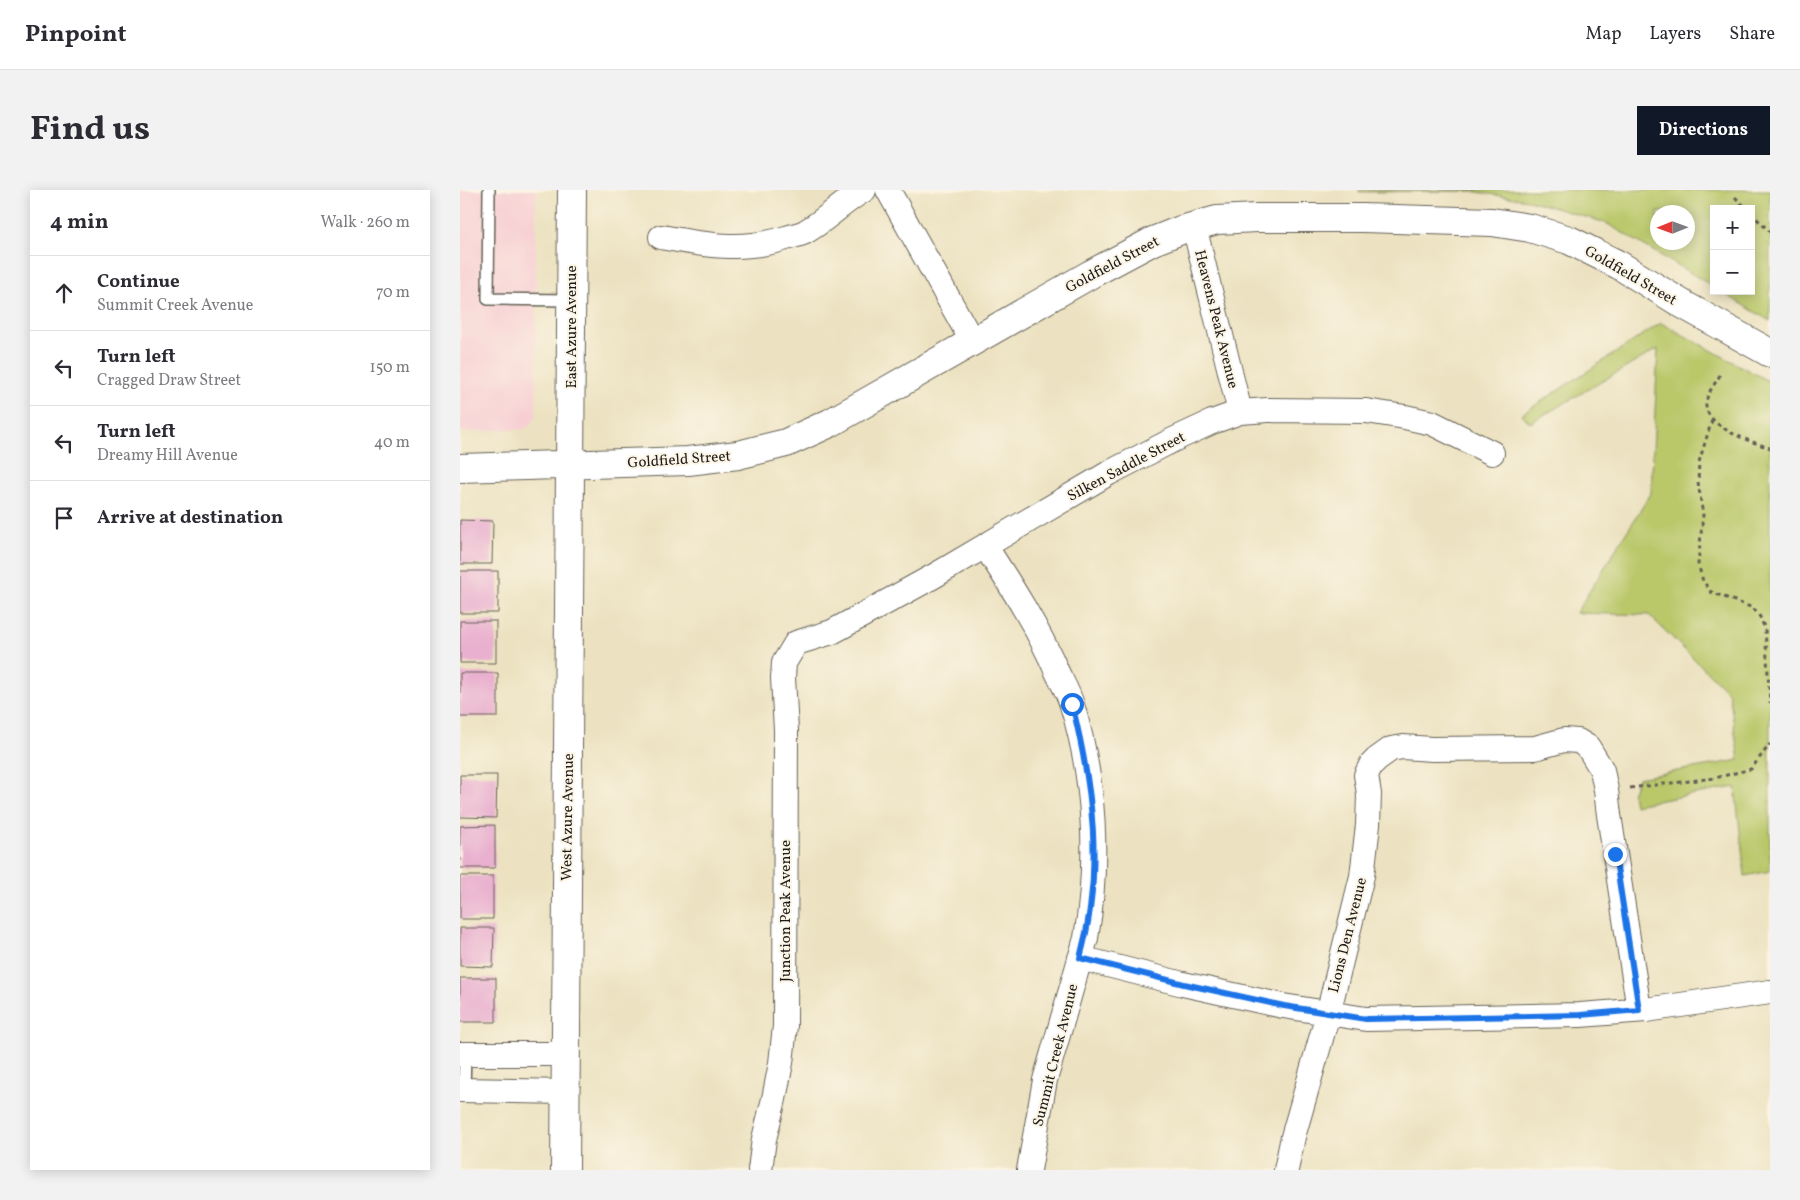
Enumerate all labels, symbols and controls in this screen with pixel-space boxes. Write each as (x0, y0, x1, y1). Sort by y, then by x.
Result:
text: Pinpoint (25, 18, 127, 52)
text: Map (1585, 22, 1621, 47)
text: Layers (1649, 22, 1701, 47)
text: Share (1729, 22, 1775, 47)
text: Find us (30, 106, 150, 154)
button: Directions (1637, 106, 1770, 155)
north arrow (1650, 205, 1695, 250)
map controls (1710, 205, 1755, 295)
button: + (1710, 205, 1755, 250)
text: 4 min (50, 208, 109, 237)
text: Walk · 260 m (320, 212, 410, 234)
street label: Goldfield Street (1062, 232, 1163, 299)
street label: Goldfield Street (1580, 241, 1680, 311)
street label: Heavens Peak Avenue (1188, 248, 1243, 391)
button: − (1710, 250, 1755, 295)
street label: East Azure Avenue (562, 265, 583, 389)
text: Continue (97, 269, 180, 295)
icon: ahead (50, 279, 78, 307)
text: 70 m (376, 282, 410, 304)
text: Summit Creek Avenue (97, 295, 253, 317)
text: Turn left (97, 344, 176, 370)
icon: left (50, 354, 78, 382)
text: 150 m (369, 357, 410, 379)
text: Cragged Draw Street (97, 370, 241, 392)
text: Turn left (97, 419, 176, 445)
street label: Silken Saddle Street (1064, 427, 1189, 507)
icon: left (50, 429, 78, 457)
text: 40 m (374, 432, 410, 454)
text: Dreamy Hill Avenue (97, 445, 238, 467)
street label: Goldfield Street (627, 446, 731, 475)
icon: arrive (50, 504, 78, 532)
text: Arrive at destination (97, 505, 283, 531)
route start (1061, 693, 1084, 716)
street label: West Azure Avenue (557, 753, 580, 881)
street label: Junction Peak Avenue (776, 840, 797, 982)
route end (1604, 843, 1627, 866)
street label: Lions Den Avenue (1324, 875, 1373, 995)
street label: Summit Creek Avenue (1029, 982, 1084, 1129)

